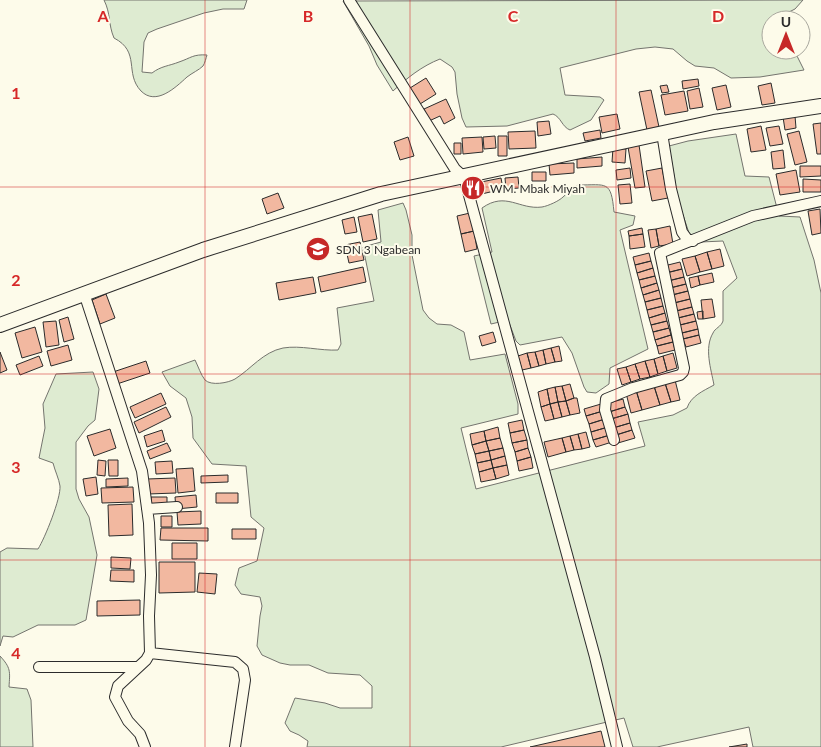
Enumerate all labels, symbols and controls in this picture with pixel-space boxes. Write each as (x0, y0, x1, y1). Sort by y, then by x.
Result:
text: A (96, 6, 109, 25)
text: B (303, 6, 313, 25)
text: C (508, 6, 519, 25)
text: D (712, 6, 724, 25)
north arrow (761, 10, 811, 60)
text: U (781, 13, 791, 30)
text: 1 (11, 83, 21, 102)
restaurant icon: WM. Mbak Miyah (460, 175, 486, 201)
place label: WM. Mbak Miyah (490, 181, 585, 196)
school or university icon: SDN 3 Ngabean (305, 236, 331, 262)
place label: SDN 3 Ngabean (336, 242, 421, 257)
text: 2 (11, 270, 21, 289)
text: 3 (11, 457, 21, 476)
text: 4 (11, 643, 21, 662)

